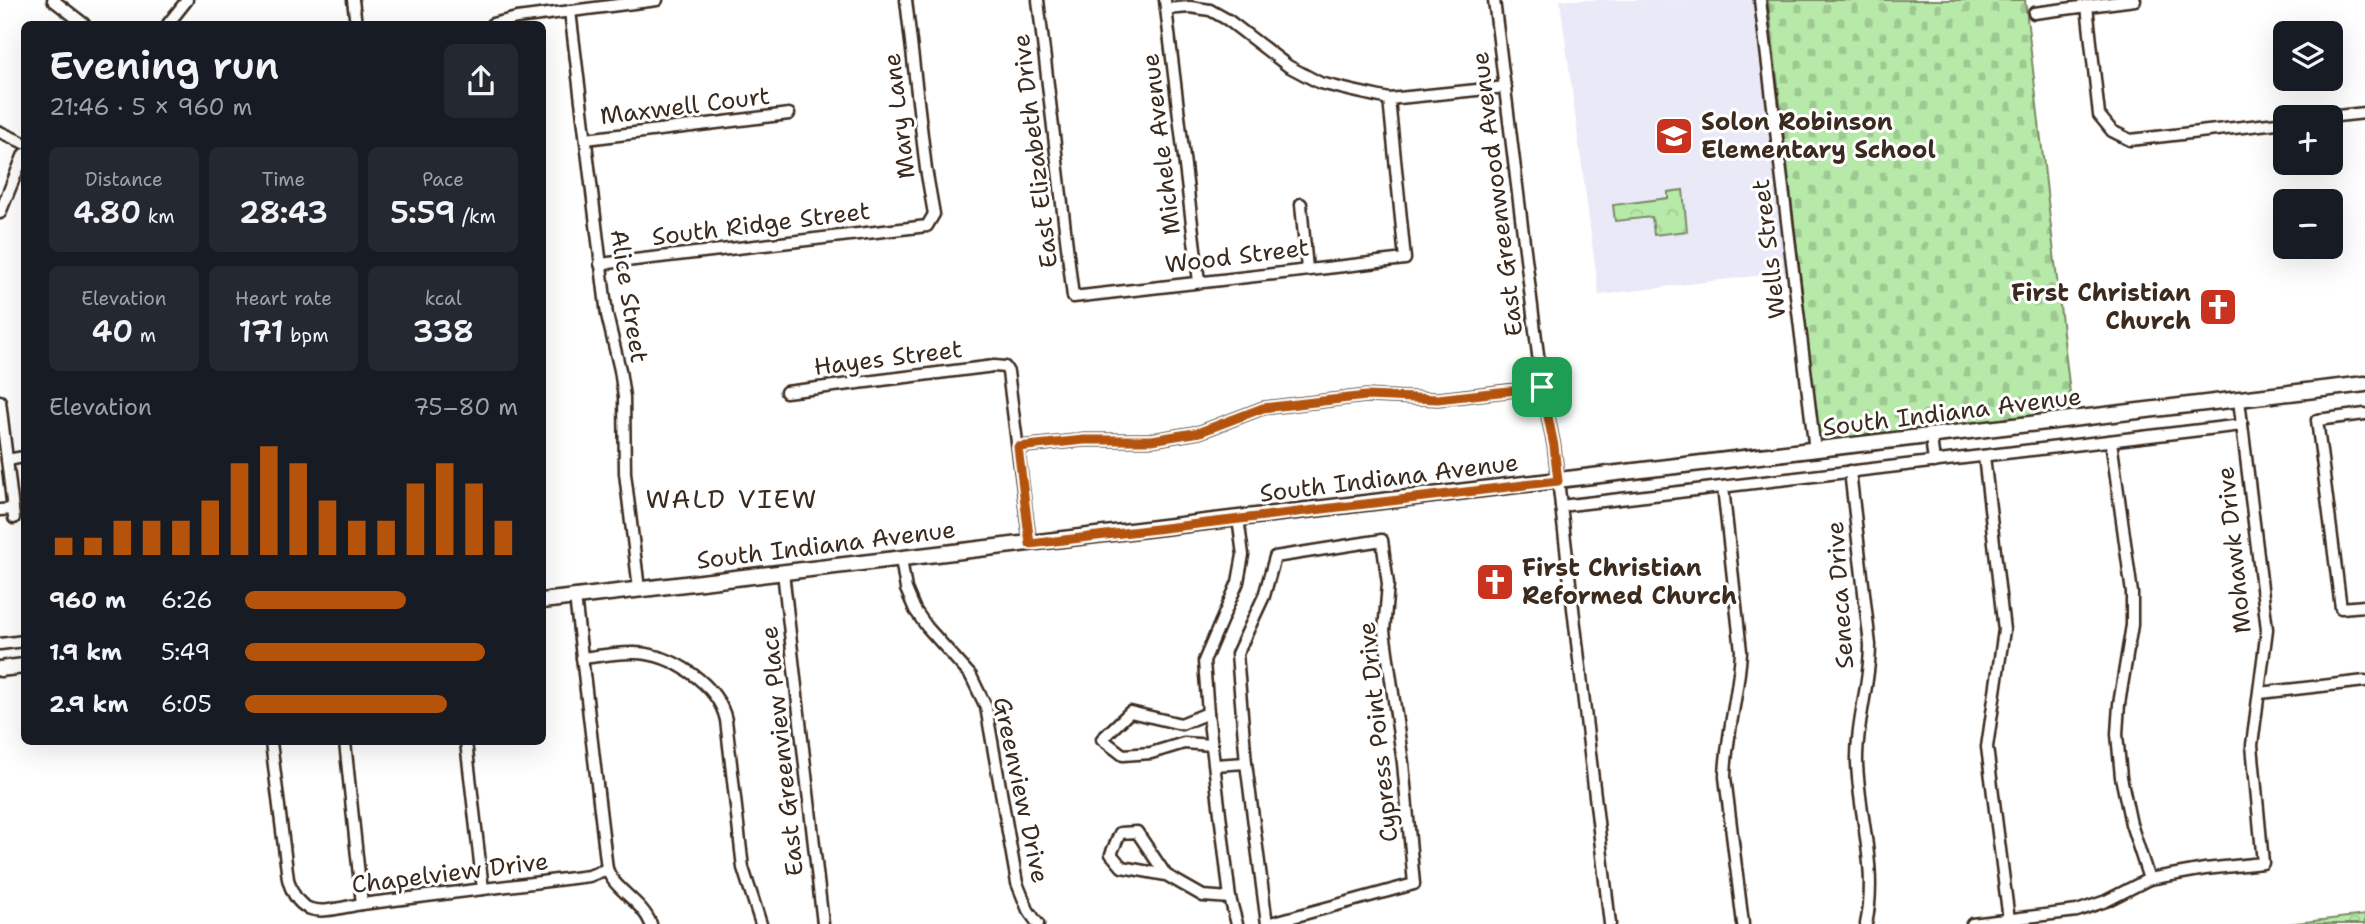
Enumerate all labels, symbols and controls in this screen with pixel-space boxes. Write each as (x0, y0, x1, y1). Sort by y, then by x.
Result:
map controls (2273, 21, 2343, 259)
button: layers (2273, 21, 2343, 91)
street label: East Elizabeth Drive (1005, 32, 1065, 270)
text: Evening run (49, 40, 279, 91)
button: share (444, 44, 518, 118)
street label: East Greenwood Avenue (1464, 50, 1530, 338)
street label: Mary Lane (875, 51, 923, 181)
street label: Michele Avenue (1134, 51, 1188, 237)
street label: Maxwell Court (598, 80, 772, 132)
text: 21:46 · 5 × 960 m (49, 92, 252, 122)
button: + (2273, 105, 2343, 175)
place label: Solon Robinson Elementary School (1701, 106, 1936, 166)
school or university icon: Solon Robinson Elementary School (1653, 115, 1695, 157)
text: Distance (85, 167, 163, 192)
text: Time (262, 167, 305, 192)
text: Pace (422, 167, 464, 192)
street label: Wells Street (1745, 177, 1793, 321)
button: − (2273, 189, 2343, 259)
text: 4.80 (73, 192, 141, 233)
text: 28:43 (239, 192, 328, 233)
text: 5:59 (390, 192, 456, 233)
street label: South Ridge Street (650, 195, 872, 253)
text: km (141, 204, 175, 229)
text: /km (456, 204, 496, 229)
street label: Alice Street (603, 227, 655, 365)
street label: Wood Street (1163, 231, 1311, 281)
place label: First Christian Church (2011, 277, 2191, 337)
text: Elevation (81, 286, 166, 311)
text: Heart rate (235, 286, 332, 311)
text: kcal (425, 286, 462, 311)
church icon: First Christian Church (2197, 286, 2239, 328)
text: 40 (91, 311, 133, 352)
text: 171 (238, 311, 284, 352)
text: 338 (412, 311, 474, 352)
text: m (133, 323, 156, 348)
text: bpm (284, 323, 329, 348)
street label: Hayes Street (812, 333, 964, 383)
pin (1512, 357, 1572, 417)
icon: arrive (1523, 368, 1561, 406)
street label: South Indiana Avenue (1821, 380, 2083, 444)
text: Elevation (49, 392, 152, 422)
text: 75–80 m (413, 392, 518, 422)
street label: South Indiana Avenue (1258, 446, 1520, 510)
street label: Mohawk Drive (2209, 465, 2259, 635)
district label: WALD VIEW (645, 481, 819, 516)
street label: South Indiana Avenue (695, 513, 957, 577)
street label: Seneca Drive (1819, 520, 1861, 670)
place label: First Christian Reformed Church (1522, 552, 1737, 612)
church icon: First Christian Reformed Church (1474, 561, 1516, 603)
text: 960 m (49, 585, 126, 615)
text: 6:26 (161, 585, 213, 615)
street label: Cypress Point Drive (1351, 620, 1405, 844)
street label: East Greenview Place (753, 624, 811, 878)
text: 1.9 km (49, 637, 122, 667)
text: 5:49 (161, 637, 210, 667)
text: 2.9 km (49, 689, 128, 719)
text: 6:05 (161, 689, 212, 719)
street label: Greenview Drive (986, 694, 1056, 886)
street label: Chapelview Drive (350, 845, 550, 901)

